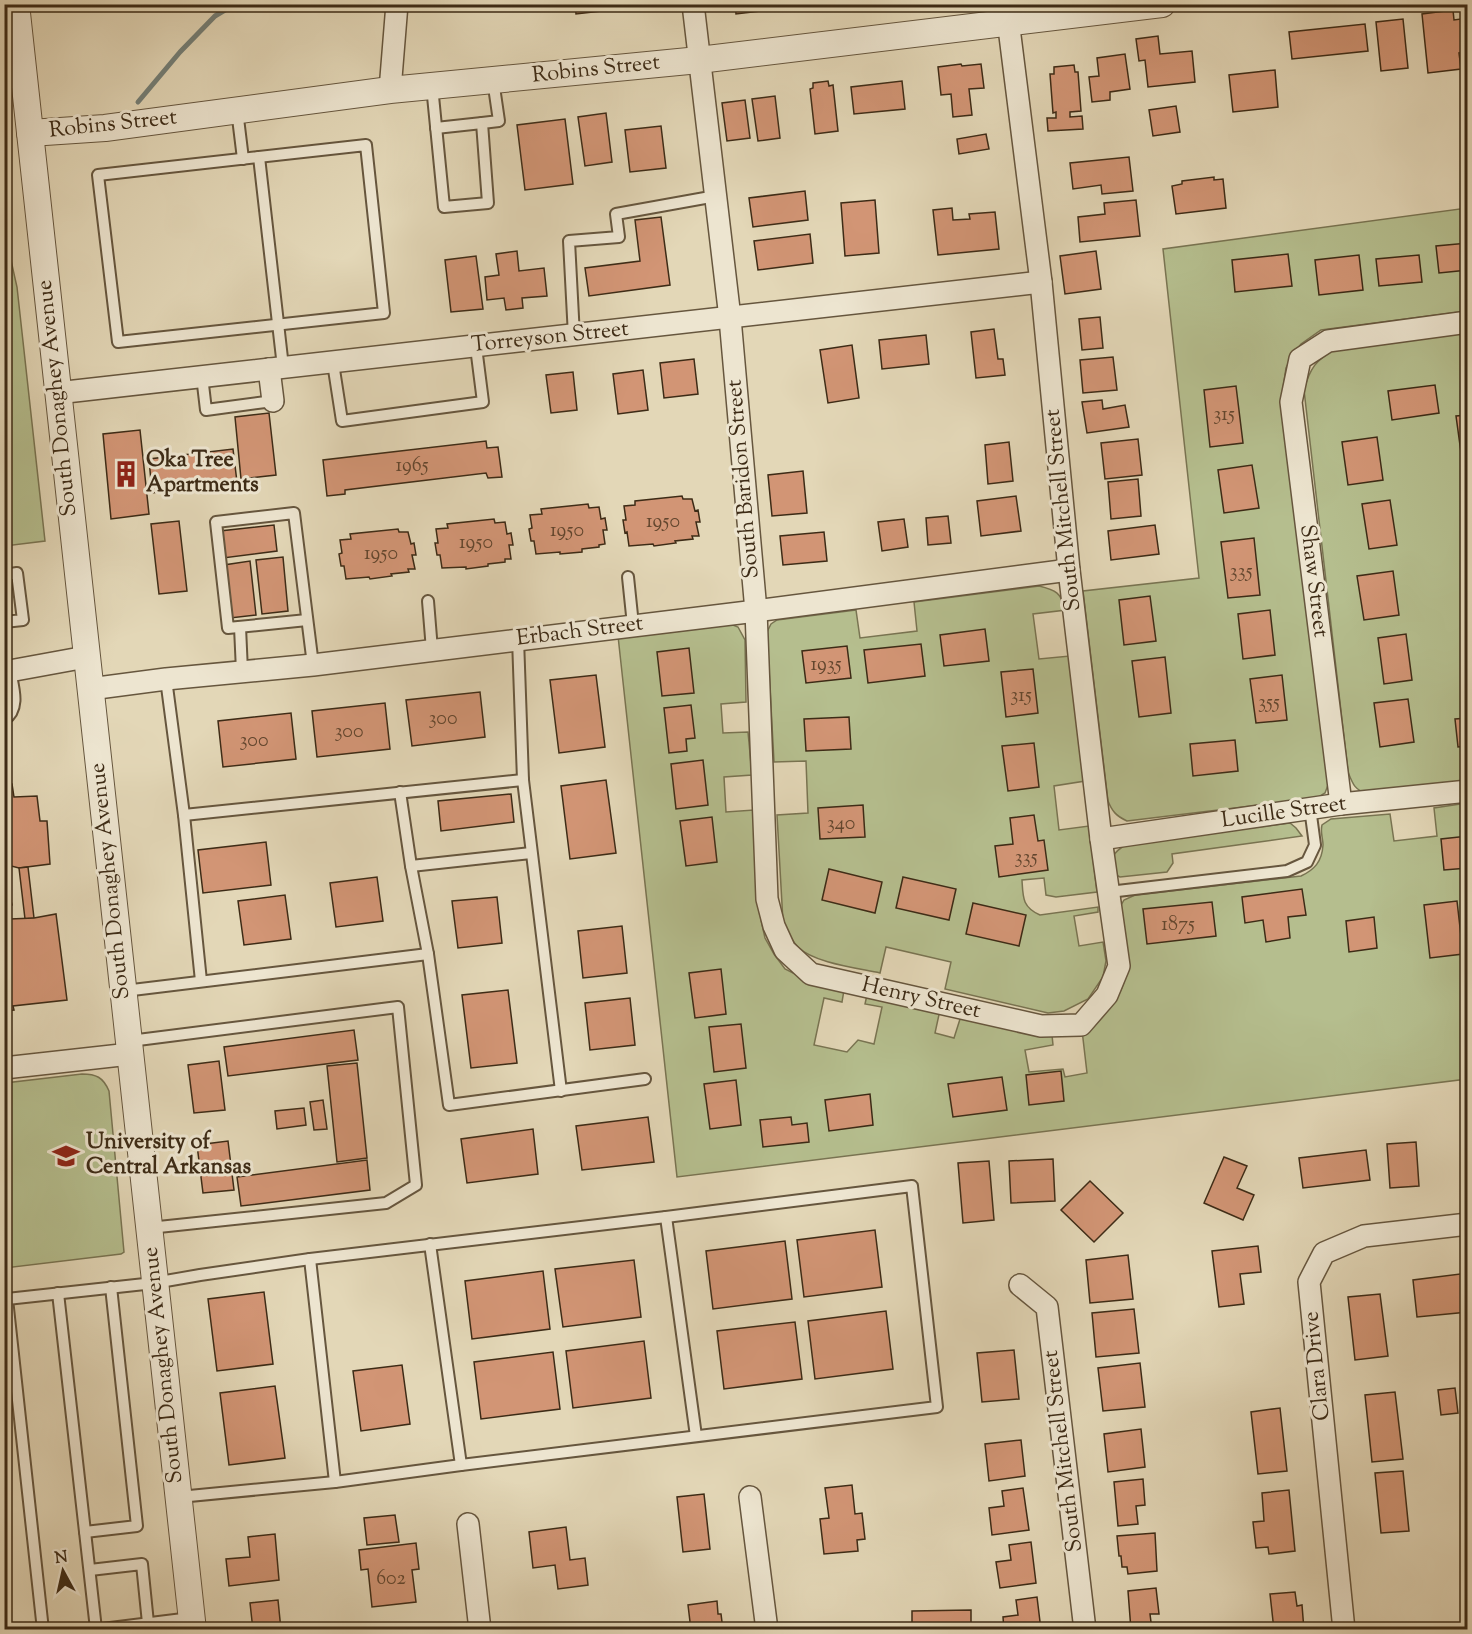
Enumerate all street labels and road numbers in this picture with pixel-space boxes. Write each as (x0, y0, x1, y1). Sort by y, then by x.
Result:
street label: Robins Street (530, 47, 662, 93)
street label: Robins Street (47, 102, 179, 148)
street label: South Donaghey Avenue (30, 278, 86, 518)
street label: Torreyson Street (470, 314, 631, 362)
street label: South Baridon Street (719, 378, 769, 580)
street label: South Mitchell Street (1037, 407, 1091, 613)
street label: Shaw Street (1290, 523, 1336, 640)
street label: Erbach Street (515, 608, 646, 656)
street label: South Donaghey Avenue (83, 761, 139, 1001)
street label: Lucille Street (1219, 788, 1349, 838)
street label: Henry Street (858, 970, 984, 1028)
street label: South Donaghey Avenue (136, 1245, 192, 1485)
street label: Clara Drive (1296, 1310, 1340, 1422)
street label: South Mitchell Street (1036, 1348, 1092, 1554)

